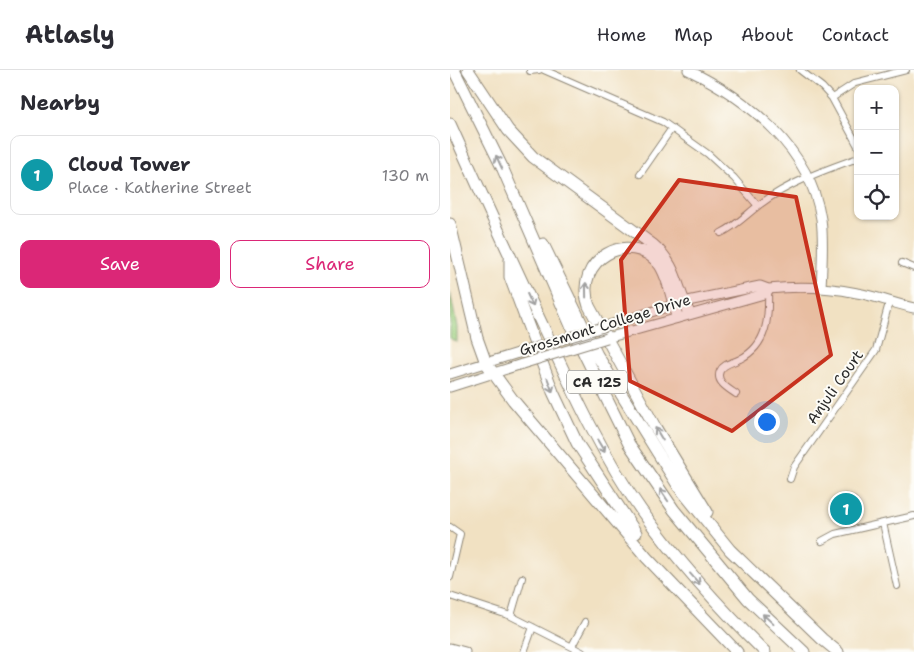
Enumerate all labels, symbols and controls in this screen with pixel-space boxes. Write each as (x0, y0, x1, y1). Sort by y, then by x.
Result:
text: Atlasly (25, 19, 115, 51)
text: Home (597, 23, 646, 47)
text: Map (674, 23, 713, 47)
text: About (741, 23, 794, 47)
text: Contact (822, 23, 889, 47)
map controls (854, 85, 899, 220)
button: + (854, 85, 899, 130)
text: Nearby (20, 89, 100, 117)
button: − (854, 130, 899, 175)
text: Cloud Tower (68, 152, 191, 177)
one-way arrow (494, 155, 503, 170)
text: 1 (33, 165, 41, 186)
text: 130 m (382, 165, 429, 186)
button: locate (854, 175, 899, 220)
text: Place · Katherine Street (68, 177, 252, 198)
button: Save (20, 240, 220, 288)
button: Share (230, 240, 430, 288)
one-way arrow (581, 282, 591, 298)
street label: Grossmont College Drive (517, 289, 693, 361)
one-way arrow (526, 292, 536, 307)
street label: Anjuli Court (802, 346, 868, 428)
road number: CA 125 (567, 370, 627, 394)
one-way arrow (546, 377, 555, 392)
your location (754, 409, 780, 435)
one-way arrow (654, 427, 664, 441)
one-way arrow (597, 439, 607, 453)
one-way arrow (659, 488, 669, 502)
pin: 1 (830, 490, 862, 528)
one-way arrow (689, 572, 701, 585)
one-way arrow (762, 613, 775, 625)

